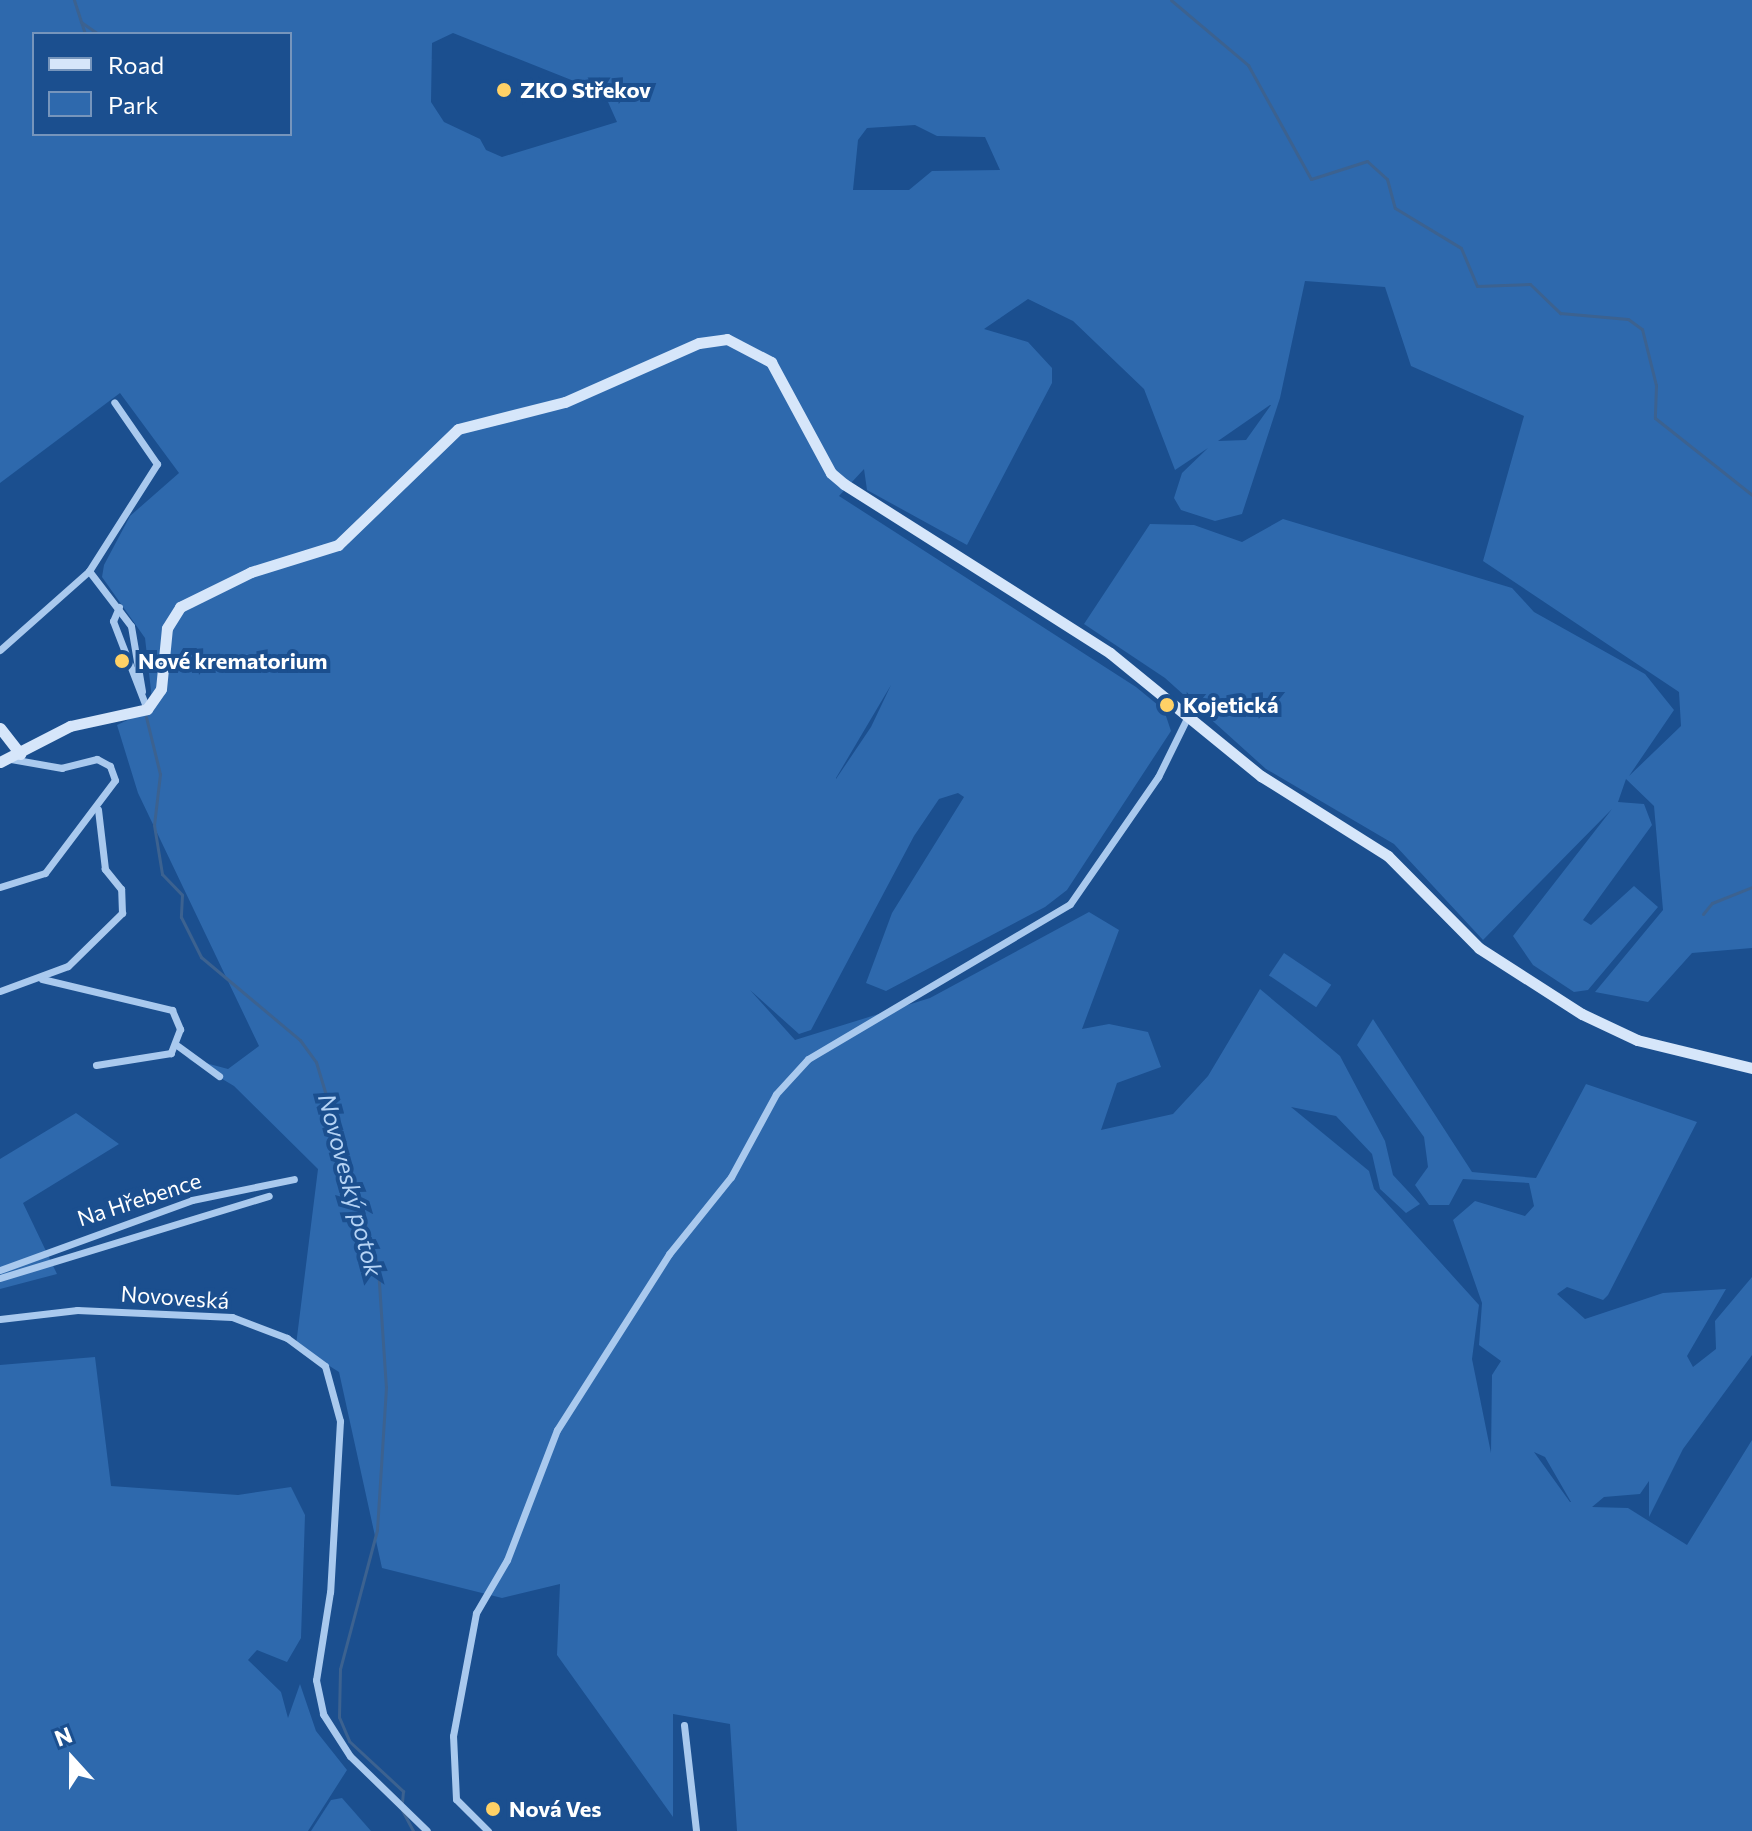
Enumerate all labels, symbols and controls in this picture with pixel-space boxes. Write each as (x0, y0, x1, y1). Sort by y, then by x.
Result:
legend (32, 32, 292, 136)
text: Road (108, 50, 164, 79)
place label: ZKO Střekov (520, 77, 651, 103)
marker: ZKO Střekov (495, 81, 513, 99)
text: Park (108, 90, 158, 119)
place label: Nové krematorium (138, 648, 328, 674)
marker: Nové krematorium (113, 652, 131, 670)
place label: Kojetická (1183, 692, 1278, 718)
marker: Kojetická (1158, 696, 1176, 714)
water label: Novoveský potok (313, 1090, 389, 1280)
street label: Na Hřebence (74, 1167, 204, 1231)
street label: Novoveská (120, 1280, 230, 1314)
north arrow (32, 1719, 112, 1799)
text: N (51, 1721, 76, 1752)
place label: Nová Ves (509, 1796, 601, 1822)
marker: Nová Ves (484, 1800, 502, 1818)

